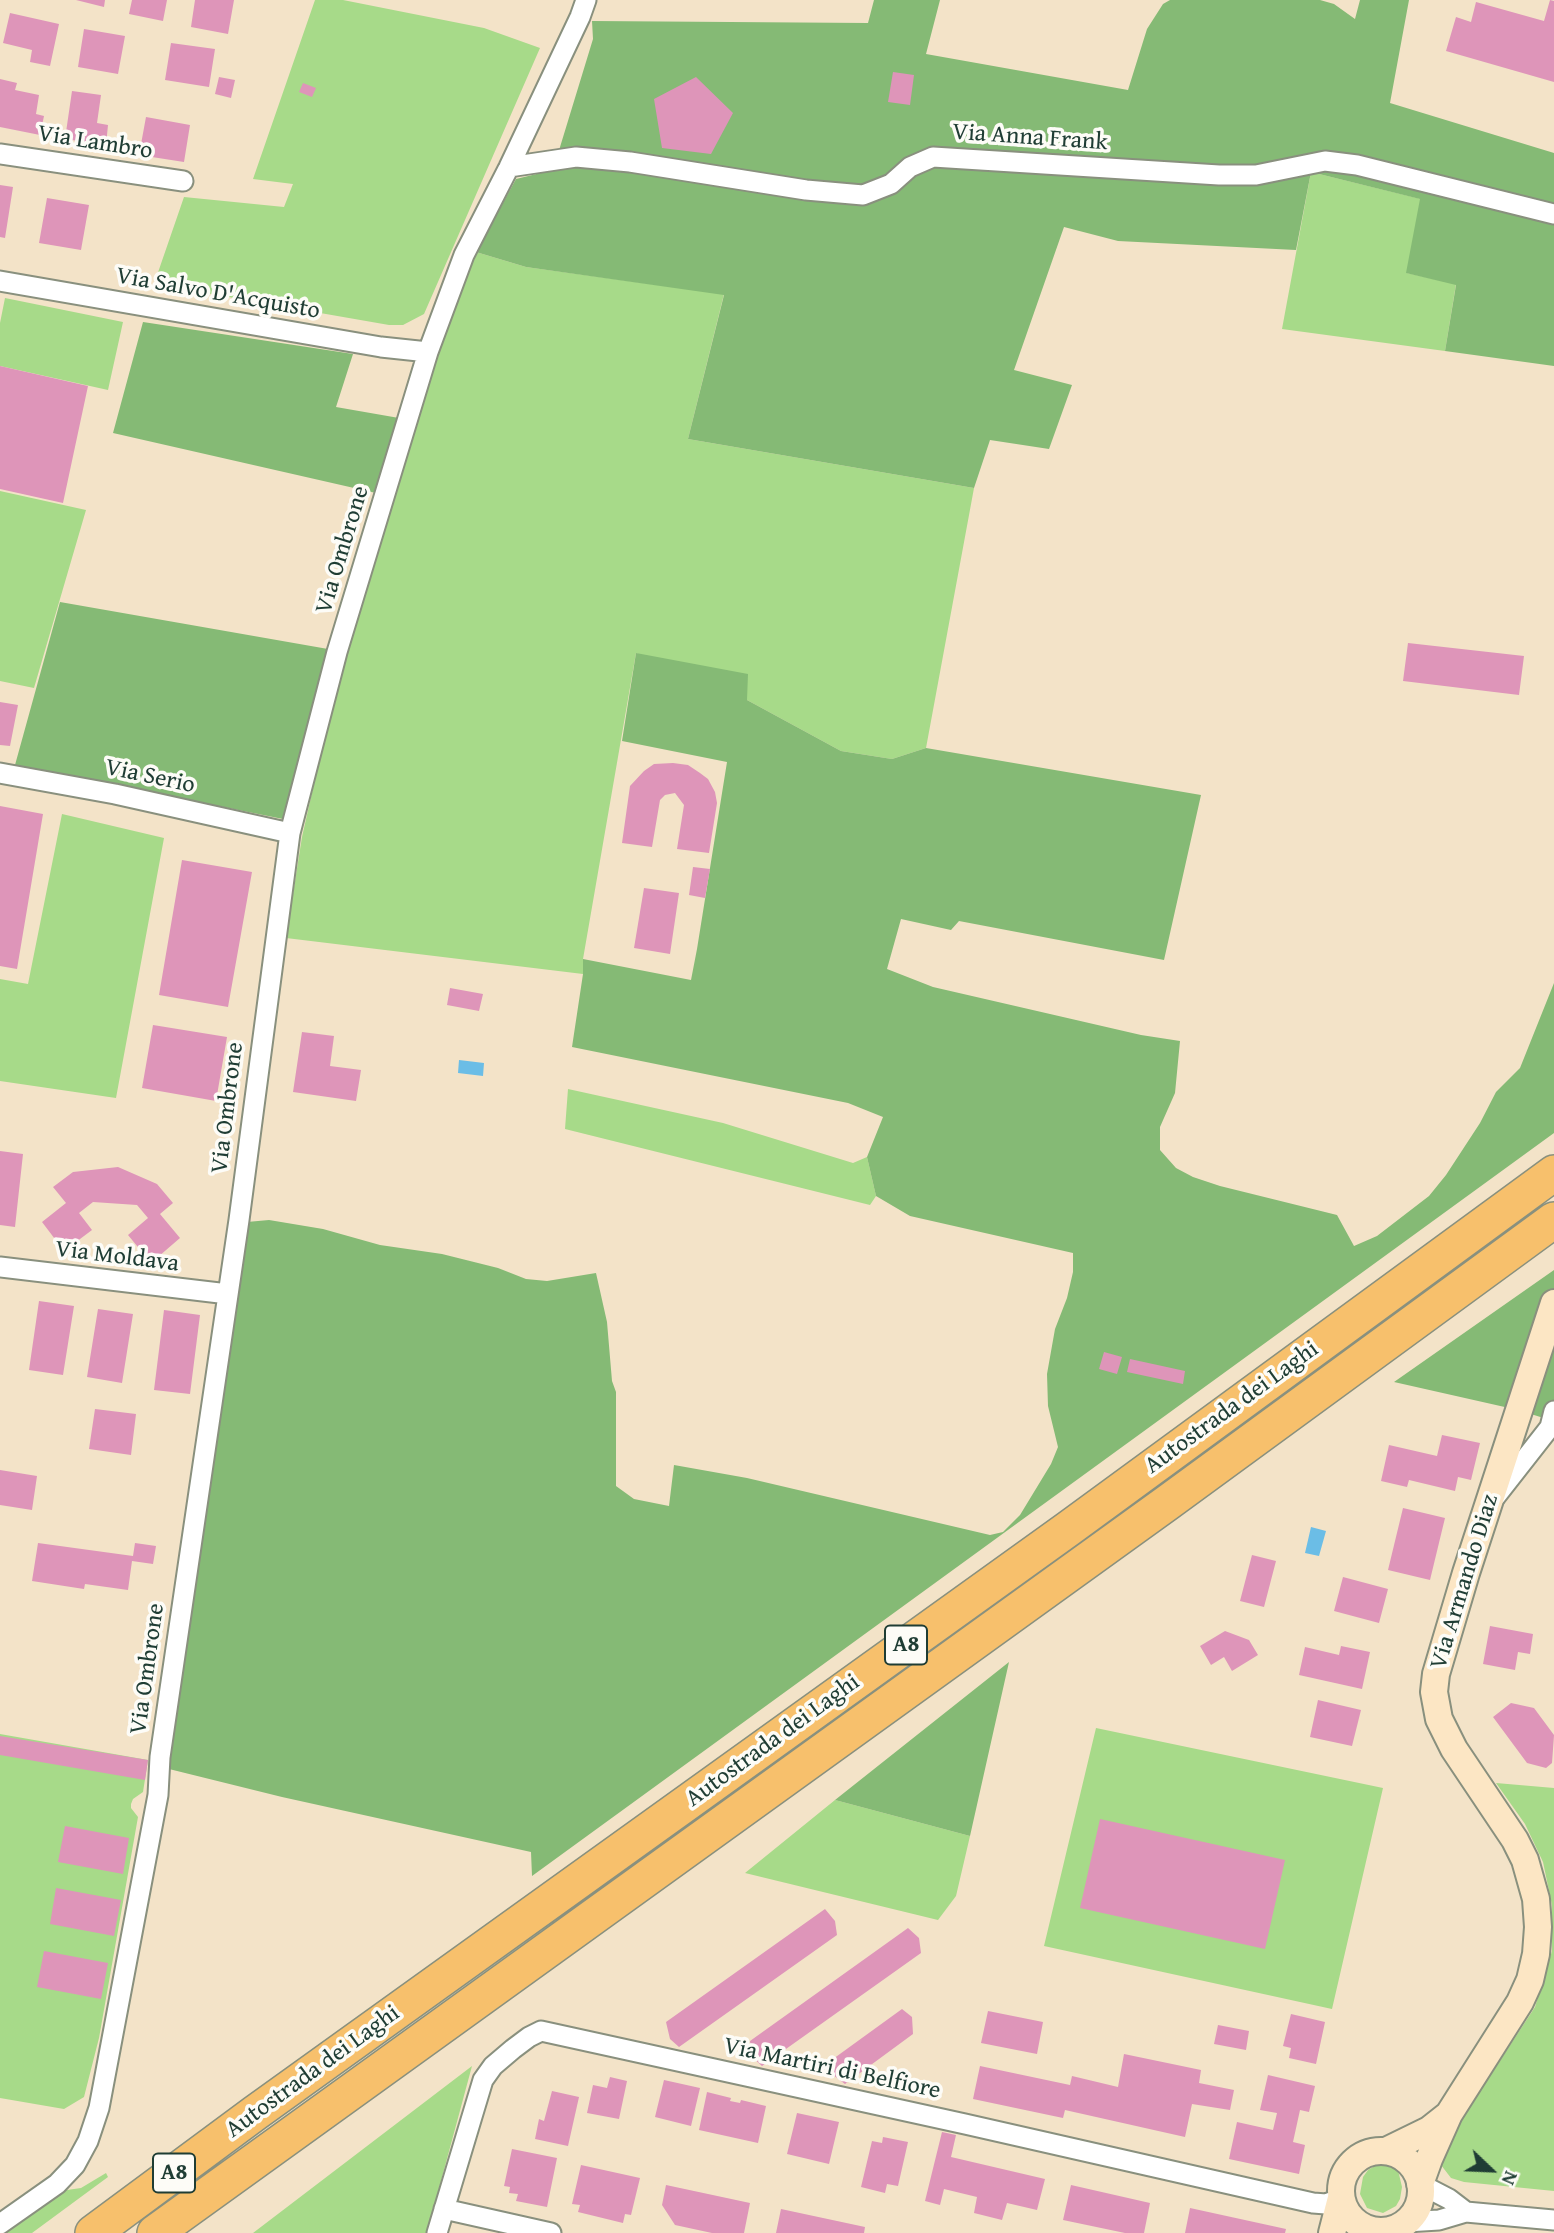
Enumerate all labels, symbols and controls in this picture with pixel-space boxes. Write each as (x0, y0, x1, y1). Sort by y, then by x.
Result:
street label: Via Anna Frank (951, 118, 1109, 158)
street label: Via Lambro (36, 120, 154, 166)
street label: Via Salvo D'Acquisto (114, 262, 322, 326)
street label: Via Ombrone (310, 483, 376, 617)
street label: Via Serio (103, 753, 197, 801)
street label: Via Ombrone (206, 1041, 250, 1175)
street label: Via Moldava (54, 1235, 180, 1279)
street label: Autostrada dei Laghi (1139, 1335, 1325, 1481)
street label: Via Armando Diaz (1425, 1491, 1505, 1673)
street label: Via Ombrone (125, 1602, 171, 1736)
road number: A8 (885, 1626, 927, 1664)
street label: Autostrada dei Laghi (680, 1668, 866, 1814)
street label: Autostrada dei Laghi (220, 1999, 406, 2145)
street label: Via Martiri di Belfiore (721, 2032, 943, 2106)
north arrow (1456, 2135, 1526, 2205)
road number: A8 (153, 2154, 195, 2192)
text: N (1495, 2167, 1526, 2190)

